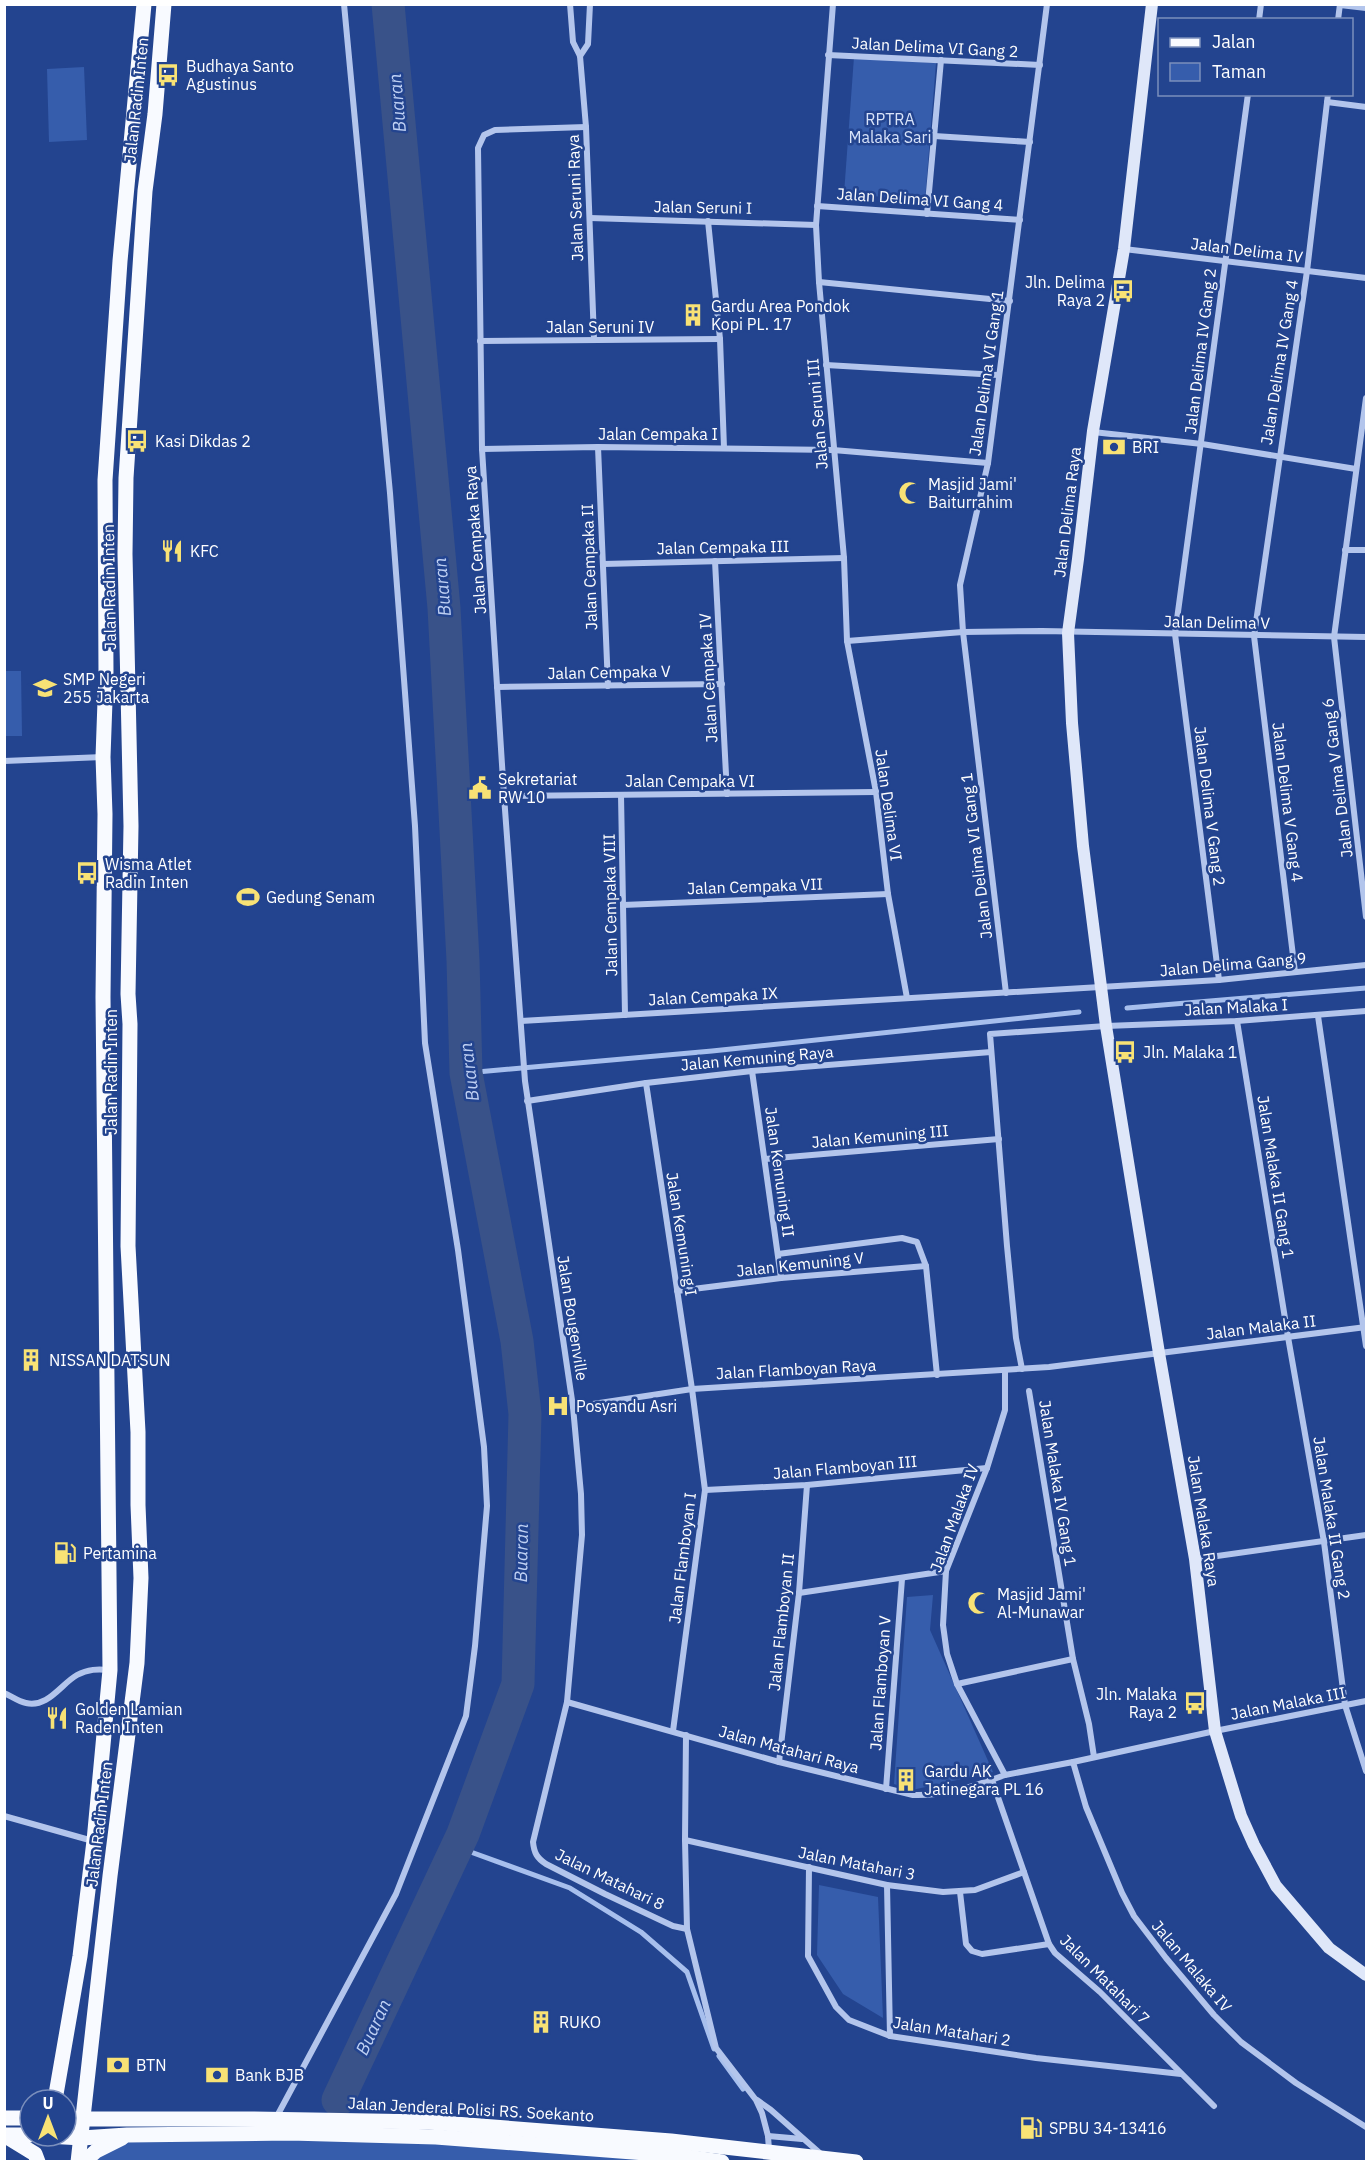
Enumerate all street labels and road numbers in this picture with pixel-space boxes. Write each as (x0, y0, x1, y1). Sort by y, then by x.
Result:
street label: Jalan Delima VI Gang 2 (851, 33, 1019, 61)
street label: Jalan Radin Inten (119, 36, 153, 164)
street label: Jalan Seruni Raya (563, 134, 587, 262)
street label: Jalan Delima VI Gang 4 (836, 183, 1004, 215)
street label: Jalan Seruni I (653, 196, 753, 218)
street label: Jalan Delima IV (1190, 233, 1304, 267)
street label: Jalan Delima IV Gang 2 (1180, 267, 1220, 435)
street label: Jalan Delima IV Gang 4 (1256, 278, 1302, 446)
street label: Jalan Delima VI Gang 1 (964, 289, 1008, 457)
street label: Jalan Seruni IV (546, 317, 655, 337)
street label: Jalan Seruni III (802, 358, 832, 470)
street label: Jalan Cempaka I (598, 424, 718, 444)
street label: Jalan Delima Raya (1049, 445, 1085, 578)
street label: Jalan Cempaka Raya (460, 465, 490, 615)
street label: Jalan Cempaka II (577, 503, 601, 631)
street label: Jalan Radin Inten (98, 524, 120, 650)
street label: Jalan Cempaka III (656, 536, 790, 558)
street label: Jalan Delima V (1164, 611, 1271, 633)
street label: Jalan Cempaka IV (695, 612, 721, 743)
street label: Jalan Cempaka V (547, 661, 671, 683)
street label: Jalan Delima V Gang 6 (1317, 697, 1357, 859)
street label: Jalan Delima V Gang 4 (1268, 721, 1308, 883)
street label: Jalan Delima V Gang 2 (1190, 725, 1230, 887)
street label: Jalan Delima VI (871, 748, 907, 862)
street label: Jalan Cempaka VI (625, 771, 755, 791)
street label: Jalan Delima VI Gang 1 (956, 772, 996, 940)
street label: Jalan Cempaka VIII (599, 834, 621, 976)
street label: Jalan Cempaka VII (687, 874, 823, 898)
street label: Jalan Delima Gang 9 (1159, 948, 1307, 980)
street label: Jalan Cempaka IX (648, 983, 779, 1009)
street label: Jalan Malaka I (1184, 994, 1288, 1020)
street label: Jalan Radin Inten (101, 1009, 121, 1135)
street label: Jalan Kemuning Raya (680, 1041, 835, 1075)
street label: Jalan Malaka II Gang 1 (1253, 1094, 1299, 1260)
street label: Jalan Kemuning II (761, 1106, 799, 1238)
street label: Jalan Kemuning III (811, 1120, 949, 1152)
street label: Jalan Kemuning I (662, 1171, 702, 1297)
street label: Jalan Kemuning V (735, 1247, 865, 1281)
street label: Jalan Bougenville (553, 1254, 593, 1382)
street label: Jalan Malaka II (1205, 1310, 1317, 1344)
street label: Jalan Flamboyan Raya (715, 1355, 877, 1383)
street label: Jalan Malaka IV Gang 1 (1035, 1398, 1081, 1568)
street label: Jalan Malaka II Gang 2 (1309, 1435, 1355, 1601)
street label: Jalan Flamboyan III (772, 1451, 918, 1483)
street label: Jalan Malaka Raya (1184, 1454, 1224, 1588)
street label: Jalan Malaka IV (925, 1461, 983, 1575)
street label: Jalan Flamboyan I (664, 1491, 700, 1625)
street label: Jalan Flamboyan II (764, 1552, 798, 1692)
street label: Jalan Flamboyan V (865, 1615, 895, 1751)
street label: Jalan Malaka III (1229, 1682, 1347, 1724)
street label: Jalan Matahari Raya (717, 1721, 862, 1777)
street label: Jalan Radin Inten (81, 1760, 117, 1888)
street label: Jalan Matahari 3 (797, 1842, 917, 1884)
street label: Jalan Matahari 8 (552, 1844, 668, 1914)
street label: Jalan Malaka IV (1148, 1916, 1236, 2016)
street label: Jalan Matahari 7 (1056, 1930, 1154, 2028)
street label: Jalan Matahari 2 (892, 2012, 1012, 2050)
street label: Jalan Jenderal Polisi RS. Soekanto (347, 2093, 595, 2125)

